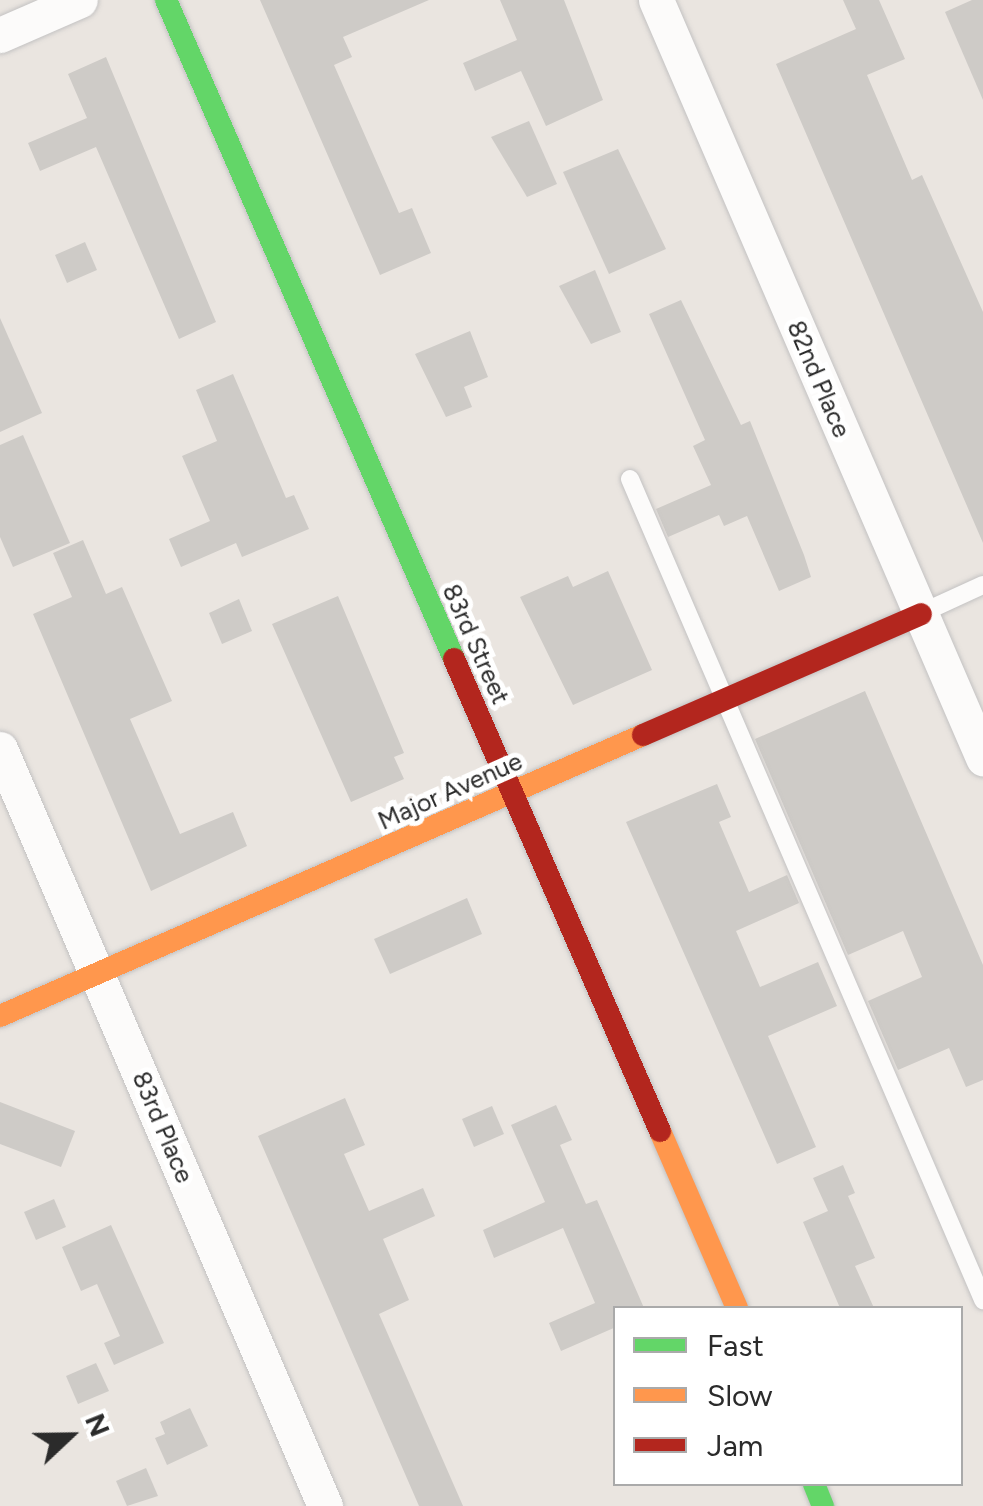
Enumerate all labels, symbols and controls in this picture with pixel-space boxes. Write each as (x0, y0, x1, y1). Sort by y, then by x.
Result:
street label: 82nd Place (781, 316, 857, 442)
street label: 83rd Street (436, 579, 516, 709)
street label: Major Avenue (373, 746, 527, 836)
street label: 83rd Place (126, 1067, 200, 1187)
legend (613, 1306, 963, 1486)
text: Fast (707, 1327, 764, 1364)
text: Slow (707, 1377, 773, 1414)
north arrow (20, 1386, 120, 1486)
text: N (78, 1408, 118, 1441)
text: Jam (707, 1427, 763, 1464)

